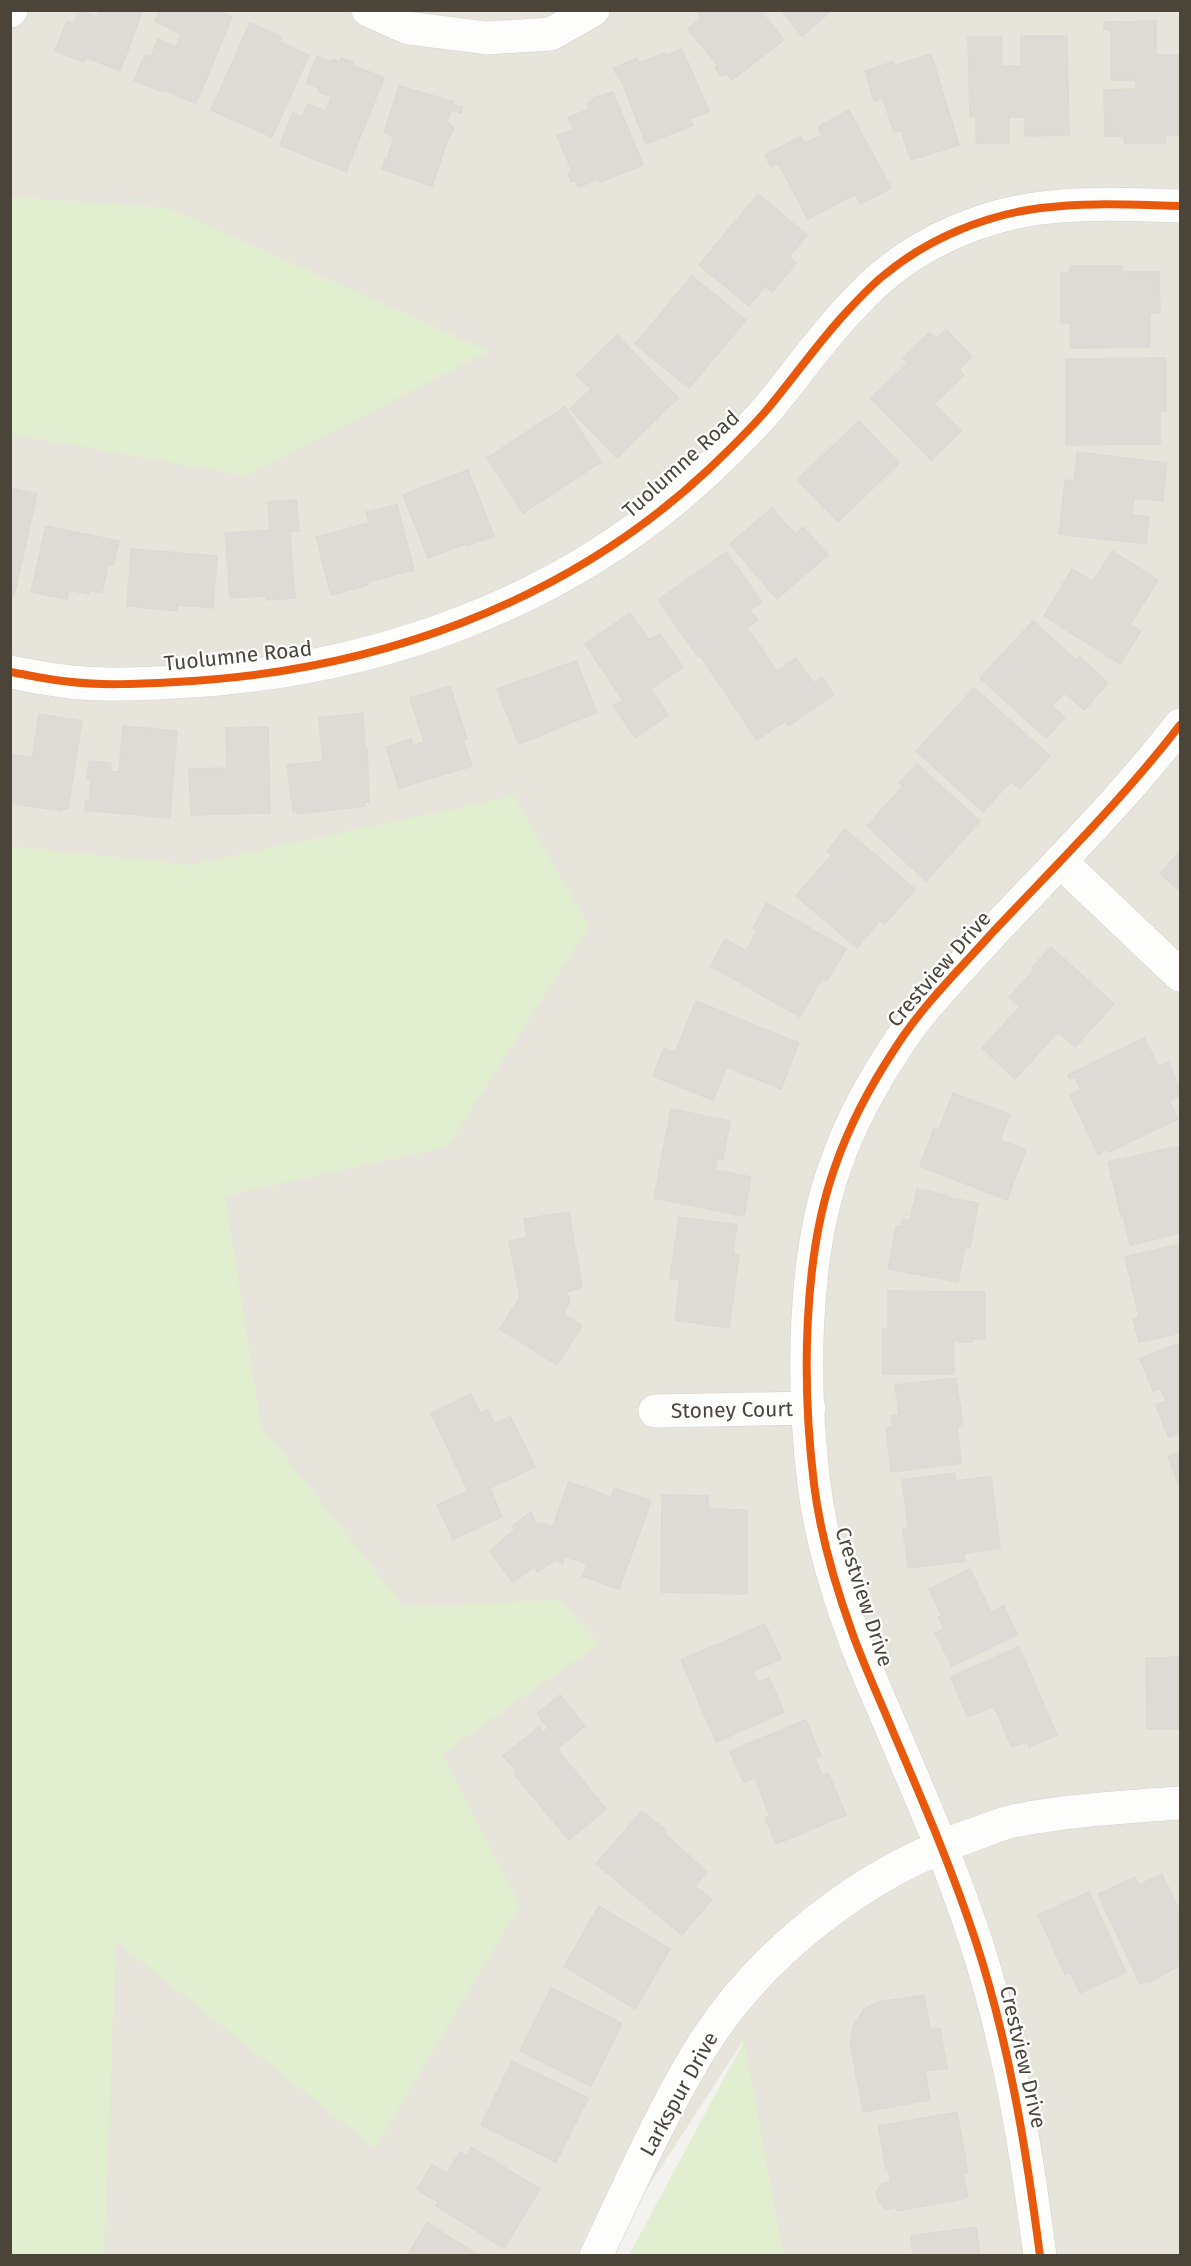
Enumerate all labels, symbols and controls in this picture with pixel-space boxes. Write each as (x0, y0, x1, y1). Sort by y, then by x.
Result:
street label: Tuolumne Road (617, 405, 745, 523)
street label: Tuolumne Road (163, 635, 313, 677)
street label: Crestview Drive (882, 906, 996, 1032)
street label: Stoney Court (671, 1396, 794, 1424)
street label: Crestview Drive (829, 1524, 899, 1670)
street label: Crestview Drive (994, 1983, 1052, 2131)
street label: Larkspur Drive (634, 2027, 724, 2161)

